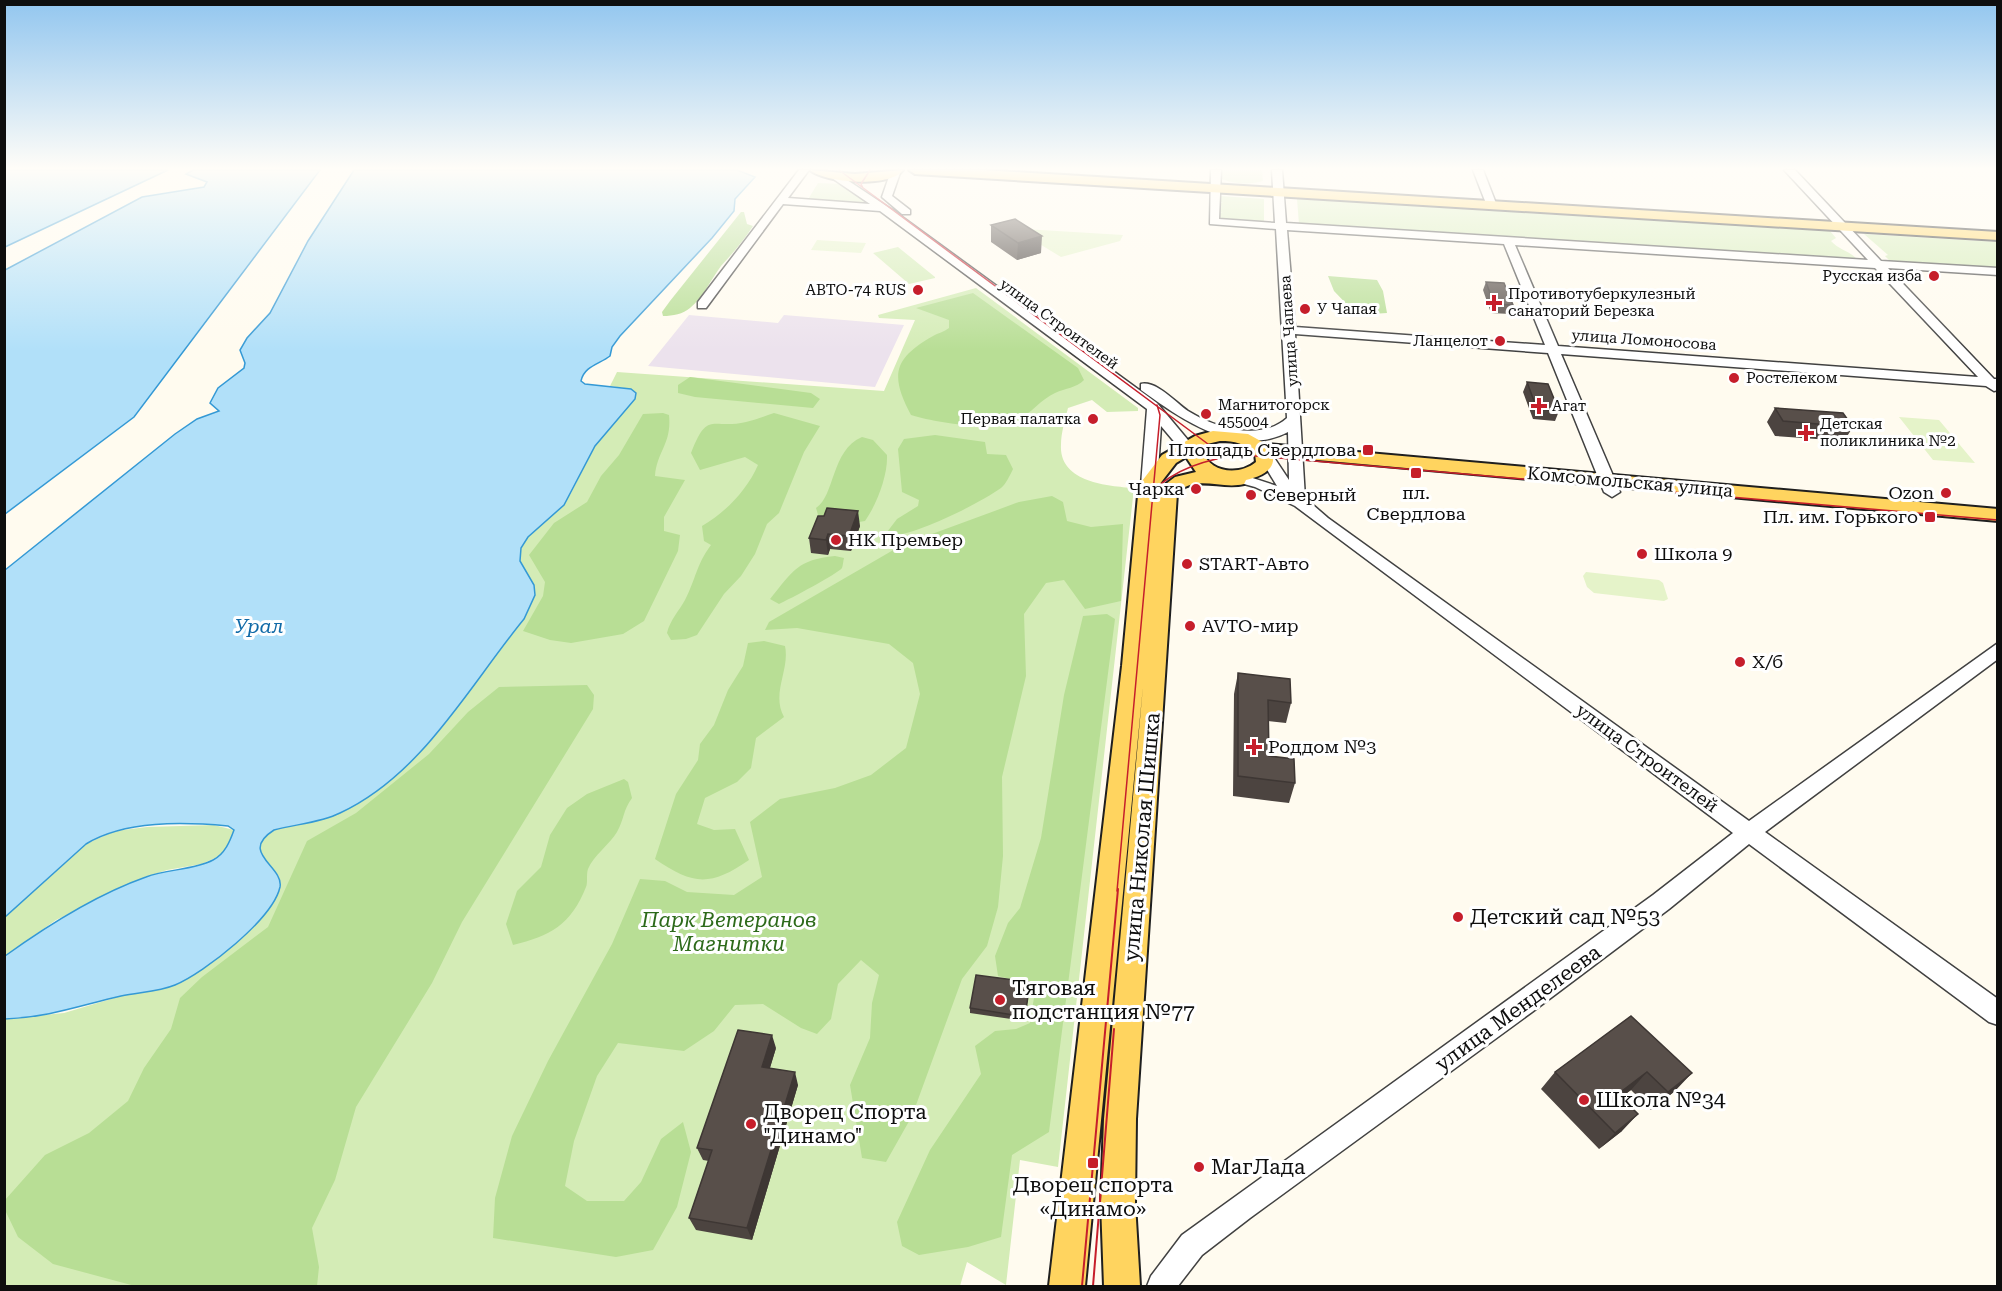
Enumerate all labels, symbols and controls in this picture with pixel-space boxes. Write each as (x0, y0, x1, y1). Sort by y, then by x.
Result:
place label: Русская изба (1822, 267, 1922, 285)
marker: Русская изба (1927, 269, 1941, 283)
street label: улица Строителей (996, 275, 1122, 373)
street label: улица Чапаева (1276, 275, 1302, 387)
place label: АВТО-74 RUS (805, 281, 906, 299)
marker: АВТО-74 RUS (911, 283, 925, 297)
place label: Противотуберкулезный санаторий Березка (1508, 285, 1695, 320)
marker: Противотуберкулезный санаторий Березка (1485, 294, 1503, 312)
place label: У Чапая (1317, 300, 1377, 318)
marker: У Чапая (1298, 302, 1312, 316)
street label: улица Ломоносова (1571, 326, 1717, 354)
place label: Ланцелот (1413, 332, 1488, 350)
marker: Ланцелот (1493, 334, 1507, 348)
place label: Ростелеком (1746, 369, 1838, 387)
marker: Ростелеком (1727, 371, 1741, 385)
place label: Магнитогорск 455004 (1218, 396, 1330, 431)
marker: Агат (1530, 397, 1548, 415)
place label: Агат (1552, 397, 1586, 415)
marker: Магнитогорск 455004 (1199, 407, 1213, 421)
place label: Первая палатка (961, 410, 1081, 428)
marker: Первая палатка (1086, 412, 1100, 426)
place label: Детская поликлиника №2 (1820, 415, 1956, 450)
marker: Детская поликлиника №2 (1797, 424, 1815, 442)
place label: Площадь Свердлова (1168, 439, 1356, 460)
marker: Площадь Свердлова (1361, 443, 1375, 457)
street label: Комсомольская улица (1526, 462, 1734, 501)
marker: пл. Свердлова (1409, 466, 1423, 480)
place label: Чарка (1128, 478, 1184, 499)
marker: Чарка (1189, 482, 1203, 496)
place label: пл. Свердлова (1367, 482, 1466, 524)
place label: Ozon (1889, 482, 1934, 503)
place label: Северный (1263, 484, 1356, 505)
marker: Ozon (1939, 486, 1953, 500)
marker: Северный (1244, 488, 1258, 502)
place label: Пл. им. Горького (1763, 506, 1918, 527)
marker: Пл. им. Горького (1923, 510, 1937, 524)
place label: НК Премьер (848, 529, 963, 550)
marker: НК Премьер (829, 533, 843, 547)
place label: Школа 9 (1654, 543, 1732, 564)
marker: Школа 9 (1635, 547, 1649, 561)
place label: START-Авто (1199, 553, 1309, 574)
marker: START-Авто (1180, 557, 1194, 571)
water label: Урал (235, 614, 283, 638)
place label: AVTO-мир (1202, 615, 1299, 636)
marker: AVTO-мир (1183, 619, 1197, 633)
place label: Х/б (1752, 651, 1783, 672)
marker: Х/б (1733, 655, 1747, 669)
street label: улица Строителей (1572, 699, 1723, 816)
street label: улица Николая Шишка (1119, 711, 1165, 962)
place label: Роддом №3 (1268, 736, 1376, 757)
marker: Роддом №3 (1245, 738, 1263, 756)
place label: Детский сад №53 (1470, 905, 1660, 929)
park label: Парк Ветеранов Магнитки (640, 908, 817, 956)
marker: Детский сад №53 (1451, 910, 1465, 924)
street label: улица Менделеева (1430, 939, 1606, 1076)
place label: Тяговая подстанция №77 (1012, 976, 1195, 1024)
marker: Тяговая подстанция №77 (993, 993, 1007, 1007)
place label: Школа №34 (1596, 1088, 1726, 1112)
marker: Школа №34 (1577, 1093, 1591, 1107)
place label: Дворец Спорта "Динамо" (763, 1100, 927, 1148)
marker: Дворец Спорта "Динамо" (744, 1117, 758, 1131)
place label: МагЛада (1211, 1155, 1306, 1179)
marker: Дворец спорта «Динамо» (1086, 1156, 1100, 1170)
marker: МагЛада (1192, 1160, 1206, 1174)
place label: Дворец спорта «Динамо» (1013, 1173, 1174, 1221)

